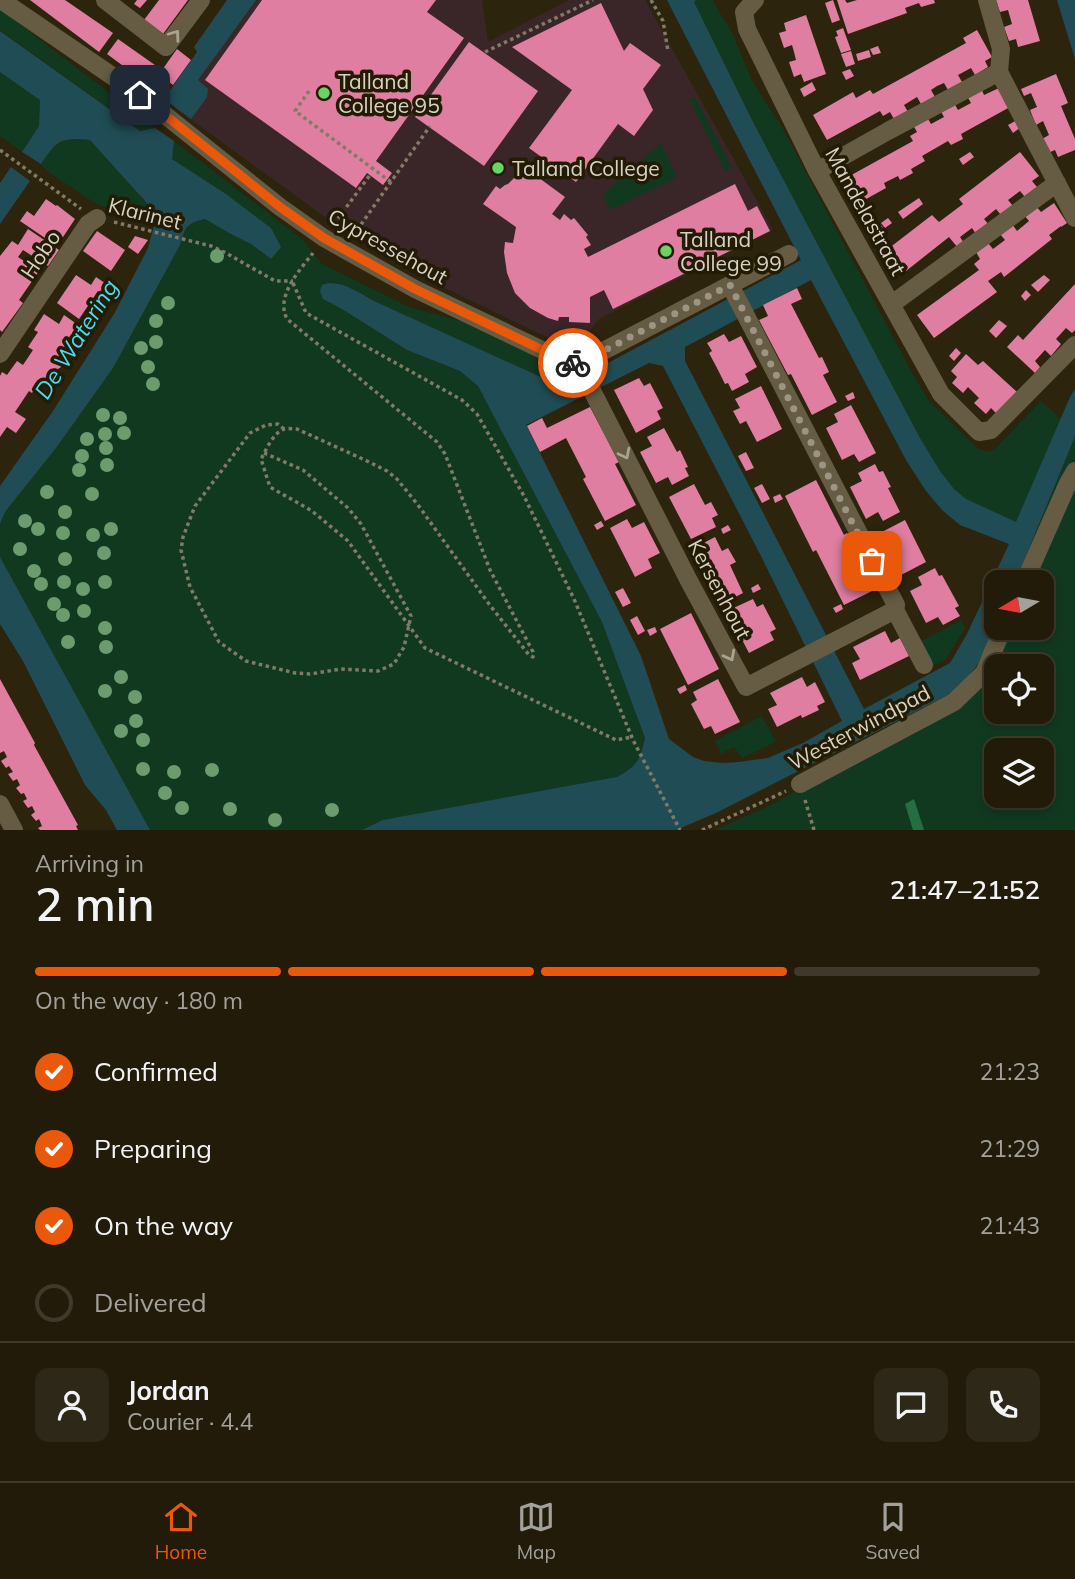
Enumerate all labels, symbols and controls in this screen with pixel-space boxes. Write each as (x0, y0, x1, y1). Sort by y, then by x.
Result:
one-way arrow (167, 30, 179, 42)
pin (110, 65, 170, 125)
place label: Talland College 95 (338, 68, 440, 118)
icon: home (121, 76, 159, 114)
marker: Talland College 95 (316, 85, 332, 101)
street label: Mandelastraat (820, 142, 912, 280)
place label: Talland College (512, 155, 660, 181)
marker: Talland College (490, 160, 506, 176)
street label: Klarinet (106, 191, 184, 235)
street label: Cypressehout (324, 202, 452, 290)
street label: Hobo (14, 225, 66, 283)
place label: Talland College 99 (680, 226, 782, 276)
marker: Talland College 99 (658, 243, 674, 259)
water label: De Watering (28, 274, 124, 404)
courier (538, 328, 608, 398)
icon: bike (554, 344, 592, 382)
one-way arrow (617, 447, 630, 459)
pin (842, 531, 902, 591)
street label: Kersenhout (683, 534, 757, 644)
icon: bag (853, 542, 891, 580)
north arrow (984, 570, 1054, 640)
map controls (984, 570, 1054, 808)
one-way arrow (721, 649, 735, 661)
button: locate (984, 654, 1054, 724)
street label: Westerwindpad (784, 679, 934, 775)
button: layers (984, 738, 1054, 808)
text: Arriving in (35, 849, 144, 878)
text: 21:47–21:52 (890, 873, 1040, 906)
text: 2 min (35, 875, 154, 933)
text: On the way · 180 m (35, 986, 243, 1015)
icon: check (35, 1053, 73, 1091)
text: Confirmed (94, 1055, 218, 1088)
text: 21:23 (980, 1057, 1040, 1086)
icon: check (35, 1130, 73, 1168)
text: Preparing (94, 1132, 212, 1165)
text: 21:29 (980, 1134, 1040, 1163)
icon: check (35, 1207, 73, 1245)
text: On the way (94, 1209, 233, 1242)
text: 21:43 (980, 1211, 1040, 1240)
text: Delivered (94, 1286, 207, 1319)
button: person (35, 1368, 109, 1442)
button: chat (874, 1368, 948, 1442)
button: phone (966, 1368, 1040, 1442)
text: Jordan (127, 1374, 210, 1407)
text: Courier · 4.4 (127, 1407, 253, 1436)
tab: Home (155, 1498, 207, 1564)
tab: Map (517, 1498, 556, 1564)
tab: Saved (865, 1498, 920, 1564)

